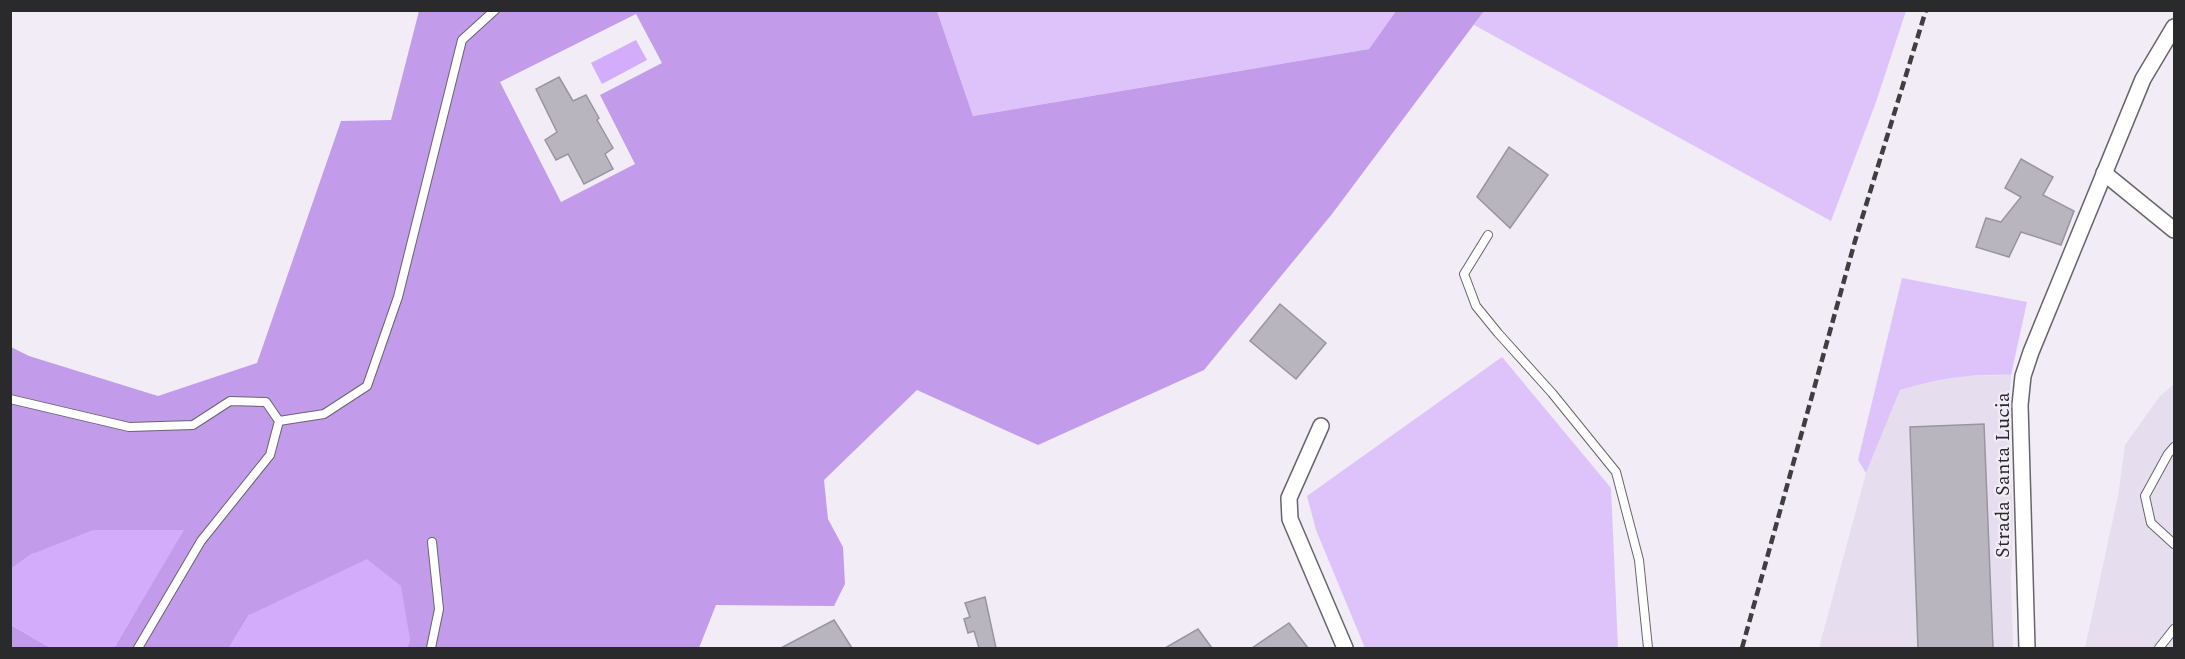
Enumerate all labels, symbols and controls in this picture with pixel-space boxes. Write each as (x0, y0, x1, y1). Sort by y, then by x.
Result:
street label: Strada Santa Lucia (1988, 392, 2018, 558)

